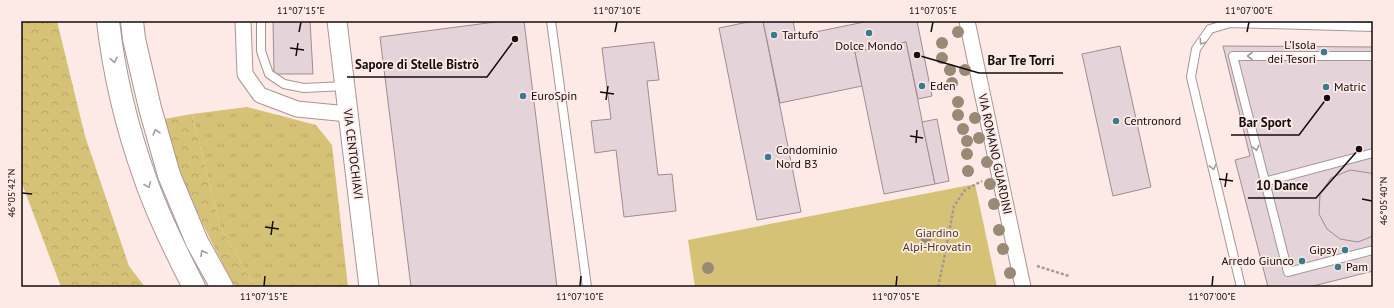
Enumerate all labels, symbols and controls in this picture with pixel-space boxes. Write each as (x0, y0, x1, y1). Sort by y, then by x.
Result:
text: 11°07'15"E (277, 4, 325, 17)
text: 11°07'10"E (593, 4, 641, 17)
text: 11°07'05"E (909, 4, 957, 17)
text: 11°07'00"E (1225, 4, 1273, 17)
place label: Tartufo (782, 27, 818, 42)
marker: Dolce Mondo (864, 28, 874, 38)
marker: Tartufo (769, 30, 779, 40)
one-way arrow (1199, 37, 1206, 44)
place label: L'Isola dei Tesori (1267, 37, 1316, 66)
place label: Dolce Mondo (835, 38, 903, 53)
marker: L'Isola dei Tesori (1319, 47, 1329, 57)
callout: Bar Tre Torri (979, 48, 1063, 73)
callout: Sapore di Stelle Bistrò (347, 52, 487, 77)
text: Bar Tre Torri (988, 52, 1054, 69)
one-way arrow (1247, 52, 1253, 60)
one-way arrow (109, 56, 118, 63)
text: Sapore di Stelle Bistrò (355, 56, 479, 73)
place label: Eden (930, 78, 956, 93)
place label: Matric (1334, 79, 1367, 94)
marker: Eden (917, 81, 927, 91)
marker: Matric (1321, 82, 1331, 92)
place label: EuroSpin (531, 88, 577, 103)
marker: EuroSpin (518, 91, 528, 101)
street label: VIA ROMANO GUARDINI (975, 91, 1016, 216)
street label: VIA CENTOCHIAVI (340, 107, 366, 200)
callout: Bar Sport (1231, 110, 1299, 135)
place label: Centronord (1124, 113, 1181, 128)
text: Bar Sport (1239, 114, 1292, 131)
marker: Centronord (1111, 116, 1121, 126)
one-way arrow (153, 128, 161, 135)
place label: Condominio Nord B3 (776, 142, 838, 171)
one-way arrow (1251, 144, 1260, 151)
marker: Condominio Nord B3 (763, 152, 773, 162)
one-way arrow (1208, 163, 1216, 170)
text: 46°05'42"N (5, 168, 18, 218)
callout: 10 Dance (1248, 173, 1316, 198)
text: 46°05'40"N (1377, 176, 1390, 226)
text: 10 Dance (1256, 177, 1308, 194)
one-way arrow (143, 181, 151, 188)
park label: Giardino Alpi-Hrovatin (903, 225, 971, 254)
place label: Gipsy (1309, 242, 1337, 257)
marker: Gipsy (1340, 245, 1350, 255)
one-way arrow (200, 250, 208, 257)
place label: Arredo Giunco (1221, 253, 1294, 268)
marker: Arredo Giunco (1297, 256, 1307, 266)
place label: Pam (1346, 259, 1368, 274)
marker: Pam (1333, 262, 1343, 272)
text: 11°07'15"E (240, 290, 288, 303)
text: 11°07'10"E (556, 290, 604, 303)
text: 11°07'05"E (872, 290, 920, 303)
text: 11°07'00"E (1188, 290, 1236, 303)

